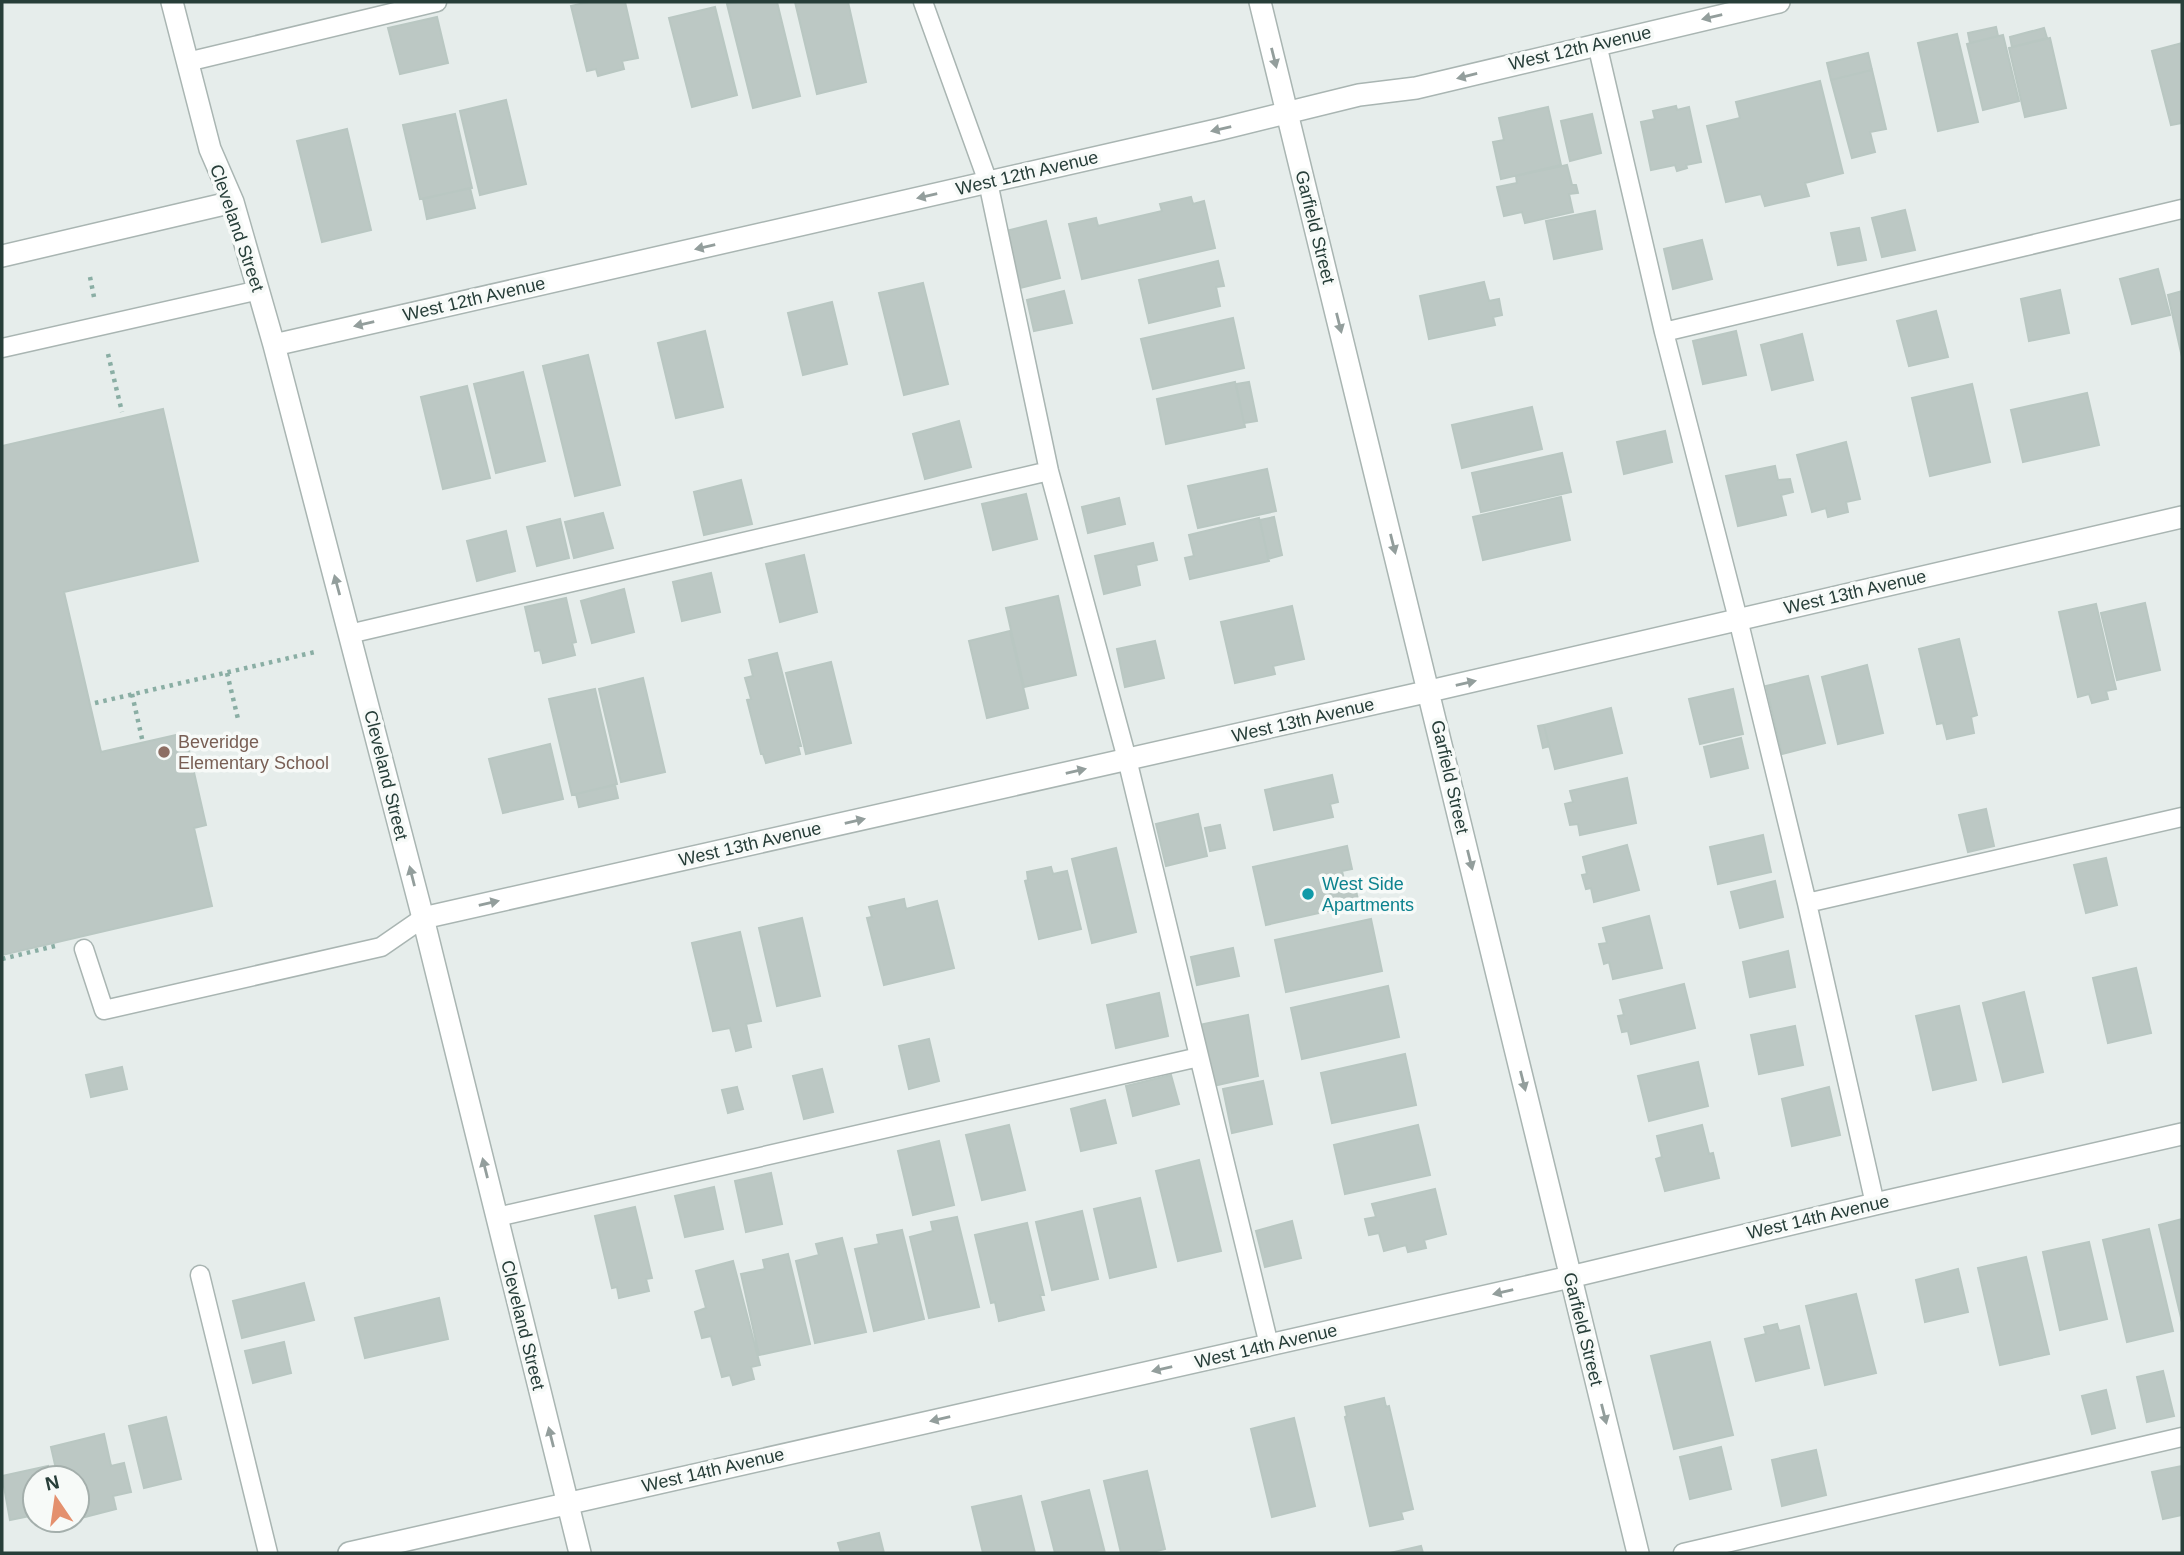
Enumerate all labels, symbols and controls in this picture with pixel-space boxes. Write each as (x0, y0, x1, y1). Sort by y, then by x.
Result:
one-way arrow (1701, 12, 1723, 23)
street label: West 12th Avenue (1507, 22, 1653, 74)
one-way arrow (1269, 47, 1280, 69)
one-way arrow (1456, 71, 1478, 82)
one-way arrow (1210, 124, 1232, 135)
street label: West 12th Avenue (954, 147, 1100, 199)
street label: Cleveland Street (206, 162, 268, 294)
street label: Garfield Street (1291, 168, 1339, 286)
one-way arrow (916, 191, 938, 202)
one-way arrow (694, 241, 716, 252)
street label: West 12th Avenue (401, 273, 547, 325)
one-way arrow (1333, 312, 1344, 334)
one-way arrow (353, 319, 375, 330)
one-way arrow (1388, 533, 1399, 555)
street label: West 13th Avenue (1782, 566, 1928, 618)
one-way arrow (331, 573, 342, 595)
one-way arrow (1455, 677, 1477, 688)
street label: West 13th Avenue (1230, 694, 1376, 746)
street label: Cleveland Street (360, 708, 412, 842)
street label: Garfield Street (1427, 718, 1473, 836)
place label: Beveridge Elementary School (178, 732, 329, 773)
marker: Beveridge Elementary School (156, 744, 172, 760)
one-way arrow (1066, 765, 1088, 776)
one-way arrow (844, 815, 866, 826)
street label: West 13th Avenue (677, 818, 823, 870)
one-way arrow (1465, 849, 1476, 871)
one-way arrow (406, 865, 417, 887)
place label: West Side Apartments (1322, 874, 1414, 915)
marker: West Side Apartments (1300, 886, 1316, 902)
one-way arrow (478, 898, 500, 909)
one-way arrow (1518, 1070, 1529, 1092)
one-way arrow (479, 1157, 490, 1179)
street label: West 14th Avenue (1745, 1191, 1891, 1243)
street label: Cleveland Street (497, 1258, 549, 1392)
street label: Garfield Street (1559, 1270, 1607, 1388)
one-way arrow (1492, 1287, 1514, 1298)
street label: West 14th Avenue (1193, 1320, 1339, 1372)
one-way arrow (1151, 1364, 1173, 1375)
one-way arrow (1599, 1404, 1610, 1426)
one-way arrow (929, 1413, 951, 1424)
one-way arrow (545, 1425, 556, 1447)
street label: West 14th Avenue (640, 1444, 786, 1496)
north arrow (21, 1464, 91, 1534)
text: N (43, 1471, 61, 1495)

